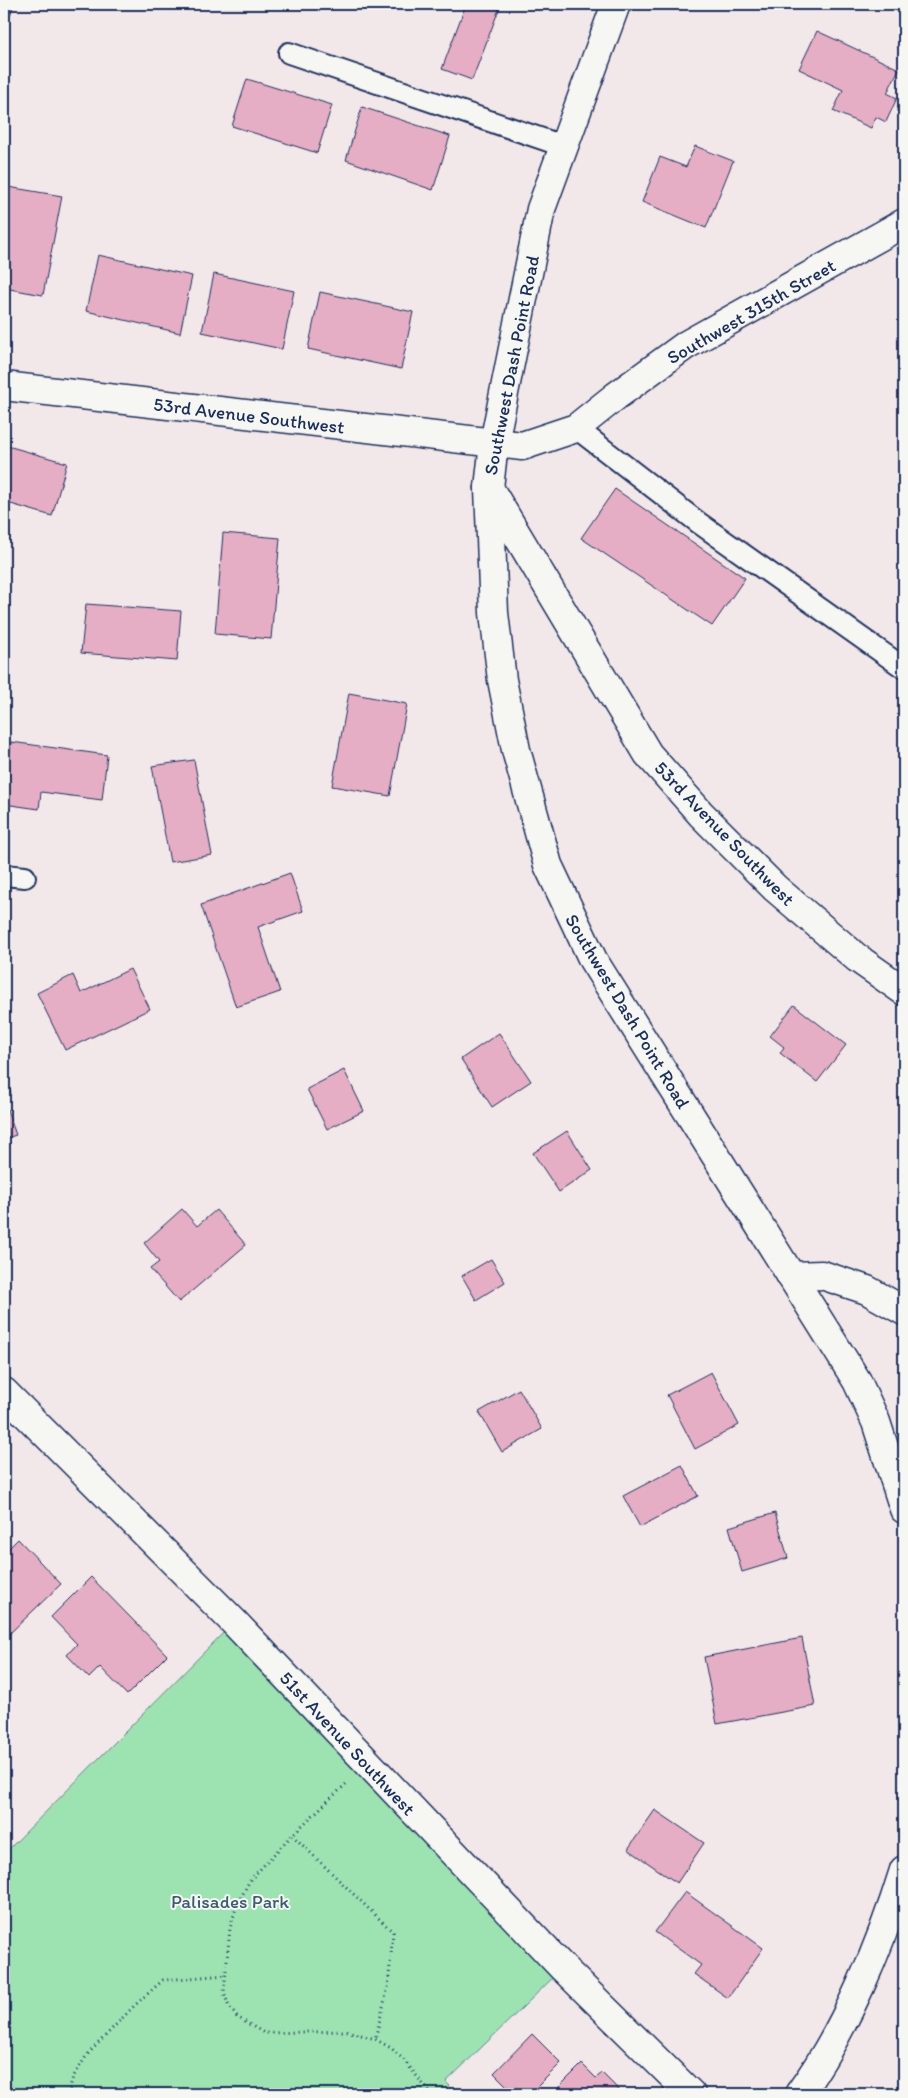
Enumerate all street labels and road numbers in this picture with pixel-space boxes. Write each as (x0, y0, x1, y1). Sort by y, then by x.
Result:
street label: Southwest Dash Point Road (479, 253, 544, 477)
street label: Southwest 315th Street (663, 254, 840, 369)
street label: 53rd Avenue Southwest (152, 392, 346, 439)
street label: 53rd Avenue Southwest (650, 756, 800, 910)
street label: Southwest Dash Point Road (560, 910, 695, 1113)
street label: 51st Avenue Southwest (275, 1667, 420, 1820)

